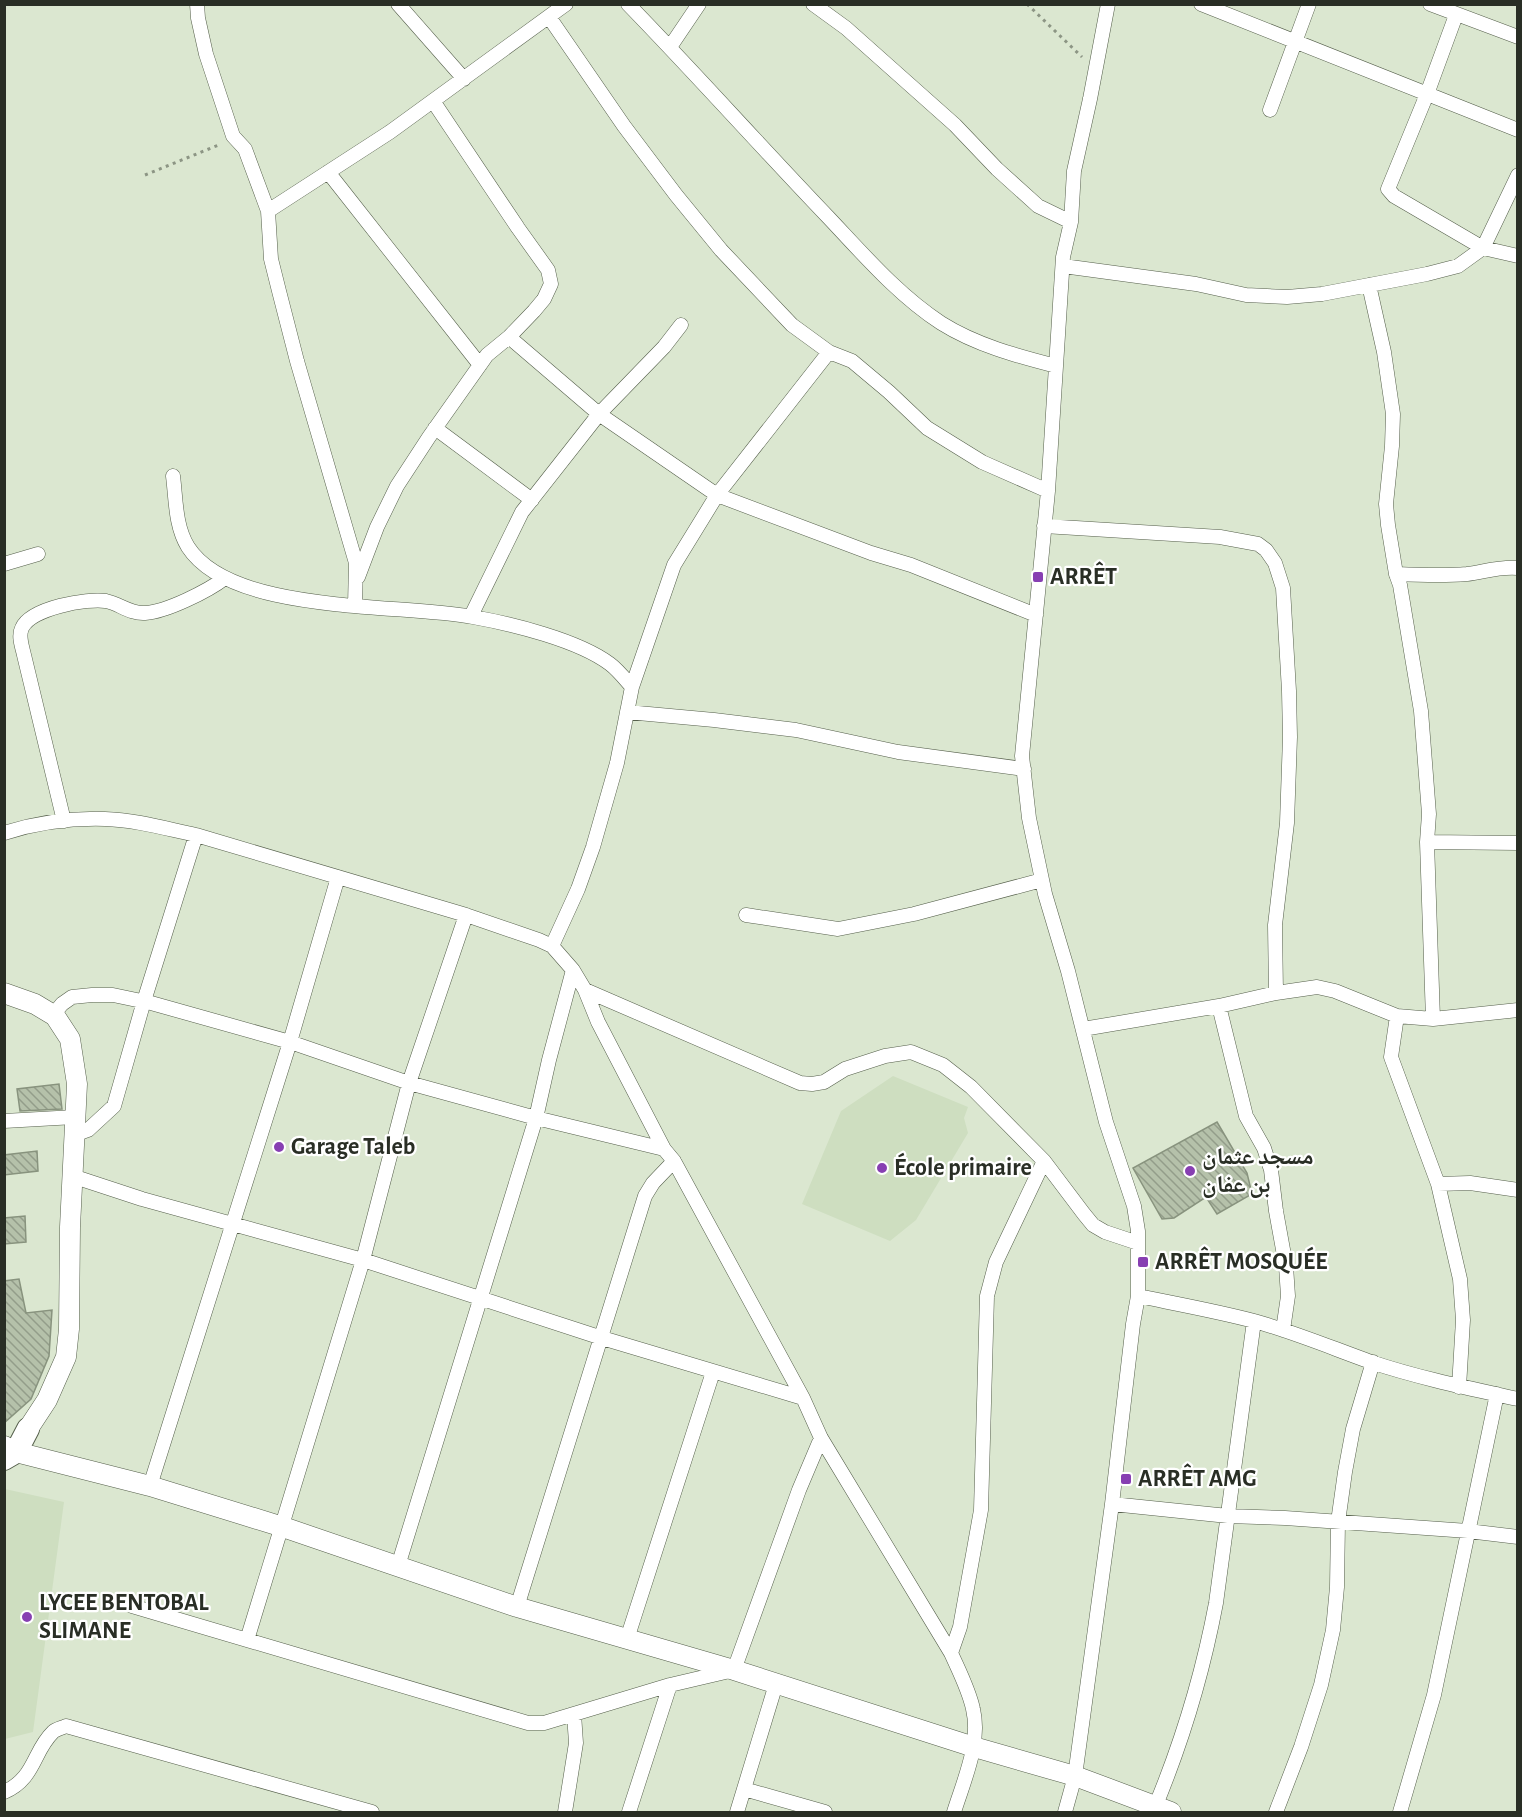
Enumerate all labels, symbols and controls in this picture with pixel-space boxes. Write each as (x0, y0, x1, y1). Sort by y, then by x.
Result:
place label: ARRÊT (1050, 561, 1117, 589)
marker: ARRÊT (1031, 570, 1045, 584)
place label: Garage Taleb (291, 1135, 415, 1159)
marker: Garage Taleb (272, 1140, 286, 1154)
place label: مسجد عثمان بن عفان (1202, 1145, 1313, 1198)
place label: École primaire (894, 1152, 1032, 1180)
marker: École primaire (875, 1161, 889, 1175)
marker: مسجد عثمان بن عفان (1183, 1164, 1197, 1178)
place label: ARRÊT MOSQUÉE (1155, 1246, 1327, 1274)
marker: ARRÊT MOSQUÉE (1136, 1255, 1150, 1269)
place label: ARRÊT AMG (1138, 1463, 1257, 1491)
marker: ARRÊT AMG (1119, 1472, 1133, 1486)
place label: LYCEE BENTOBAL SLIMANE (39, 1591, 209, 1643)
marker: LYCEE BENTOBAL SLIMANE (20, 1610, 34, 1624)

